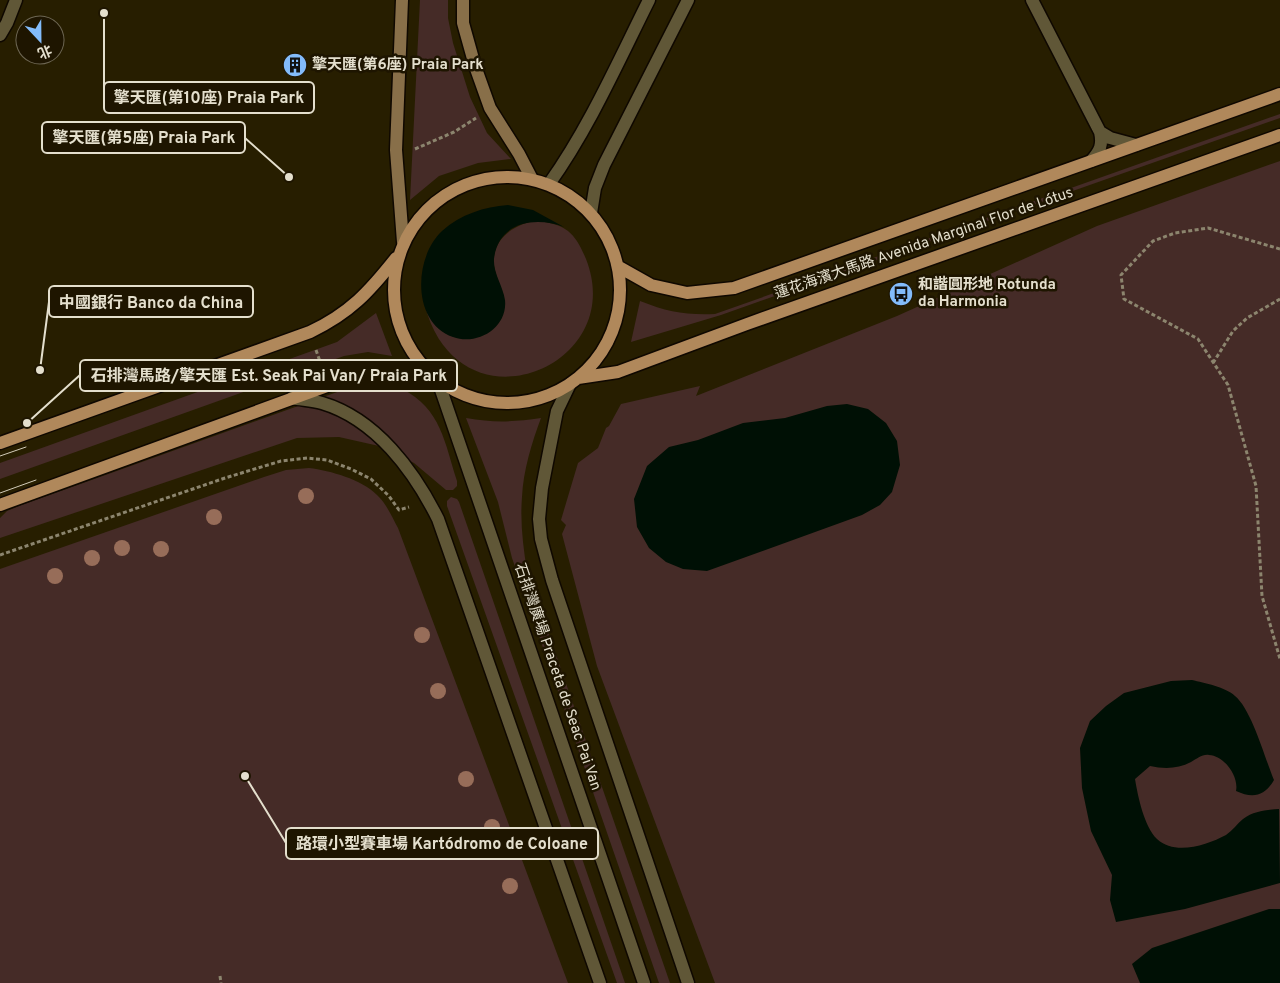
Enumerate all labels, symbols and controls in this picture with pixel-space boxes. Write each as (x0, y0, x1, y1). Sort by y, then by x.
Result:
north arrow (15, 15, 65, 65)
text: 北 (35, 40, 54, 61)
building icon: 擎天匯(第6座) Praia Park (282, 52, 308, 78)
place label: 擎天匯(第6座) Praia Park (312, 55, 484, 75)
callout: 擎天匯(第10座) Praia Park (104, 82, 314, 113)
text: 擎天匯(第10座) Praia Park (114, 89, 304, 109)
callout: 擎天匯(第5座) Praia Park (42, 122, 245, 153)
text: 擎天匯(第5座) Praia Park (52, 129, 236, 149)
street label: 蓮花海濱大馬路 Avenida Marginal Flor de Lótus (772, 184, 1076, 304)
place label: 和諧圓形地 Rotunda da Harmonia (918, 275, 1056, 312)
bus stop icon: 和諧圓形地 Rotunda da Harmonia (888, 281, 914, 307)
callout: 中國銀行 Banco da China (49, 286, 253, 317)
text: 中國銀行 Banco da China (59, 294, 243, 314)
callout: 石排灣馬路/擎天匯 Est. Seak Pai Van/ Praia Park (80, 360, 457, 391)
text: 石排灣馬路/擎天匯 Est. Seak Pai Van/ Praia Park (91, 367, 447, 387)
street label: 石排灣廣場 Praceta de Seac Pai Van (509, 561, 605, 793)
callout: 路環小型賽車場 Kartódromo de Coloane (286, 828, 598, 859)
text: 路環小型賽車場 Kartódromo de Coloane (296, 834, 588, 855)

